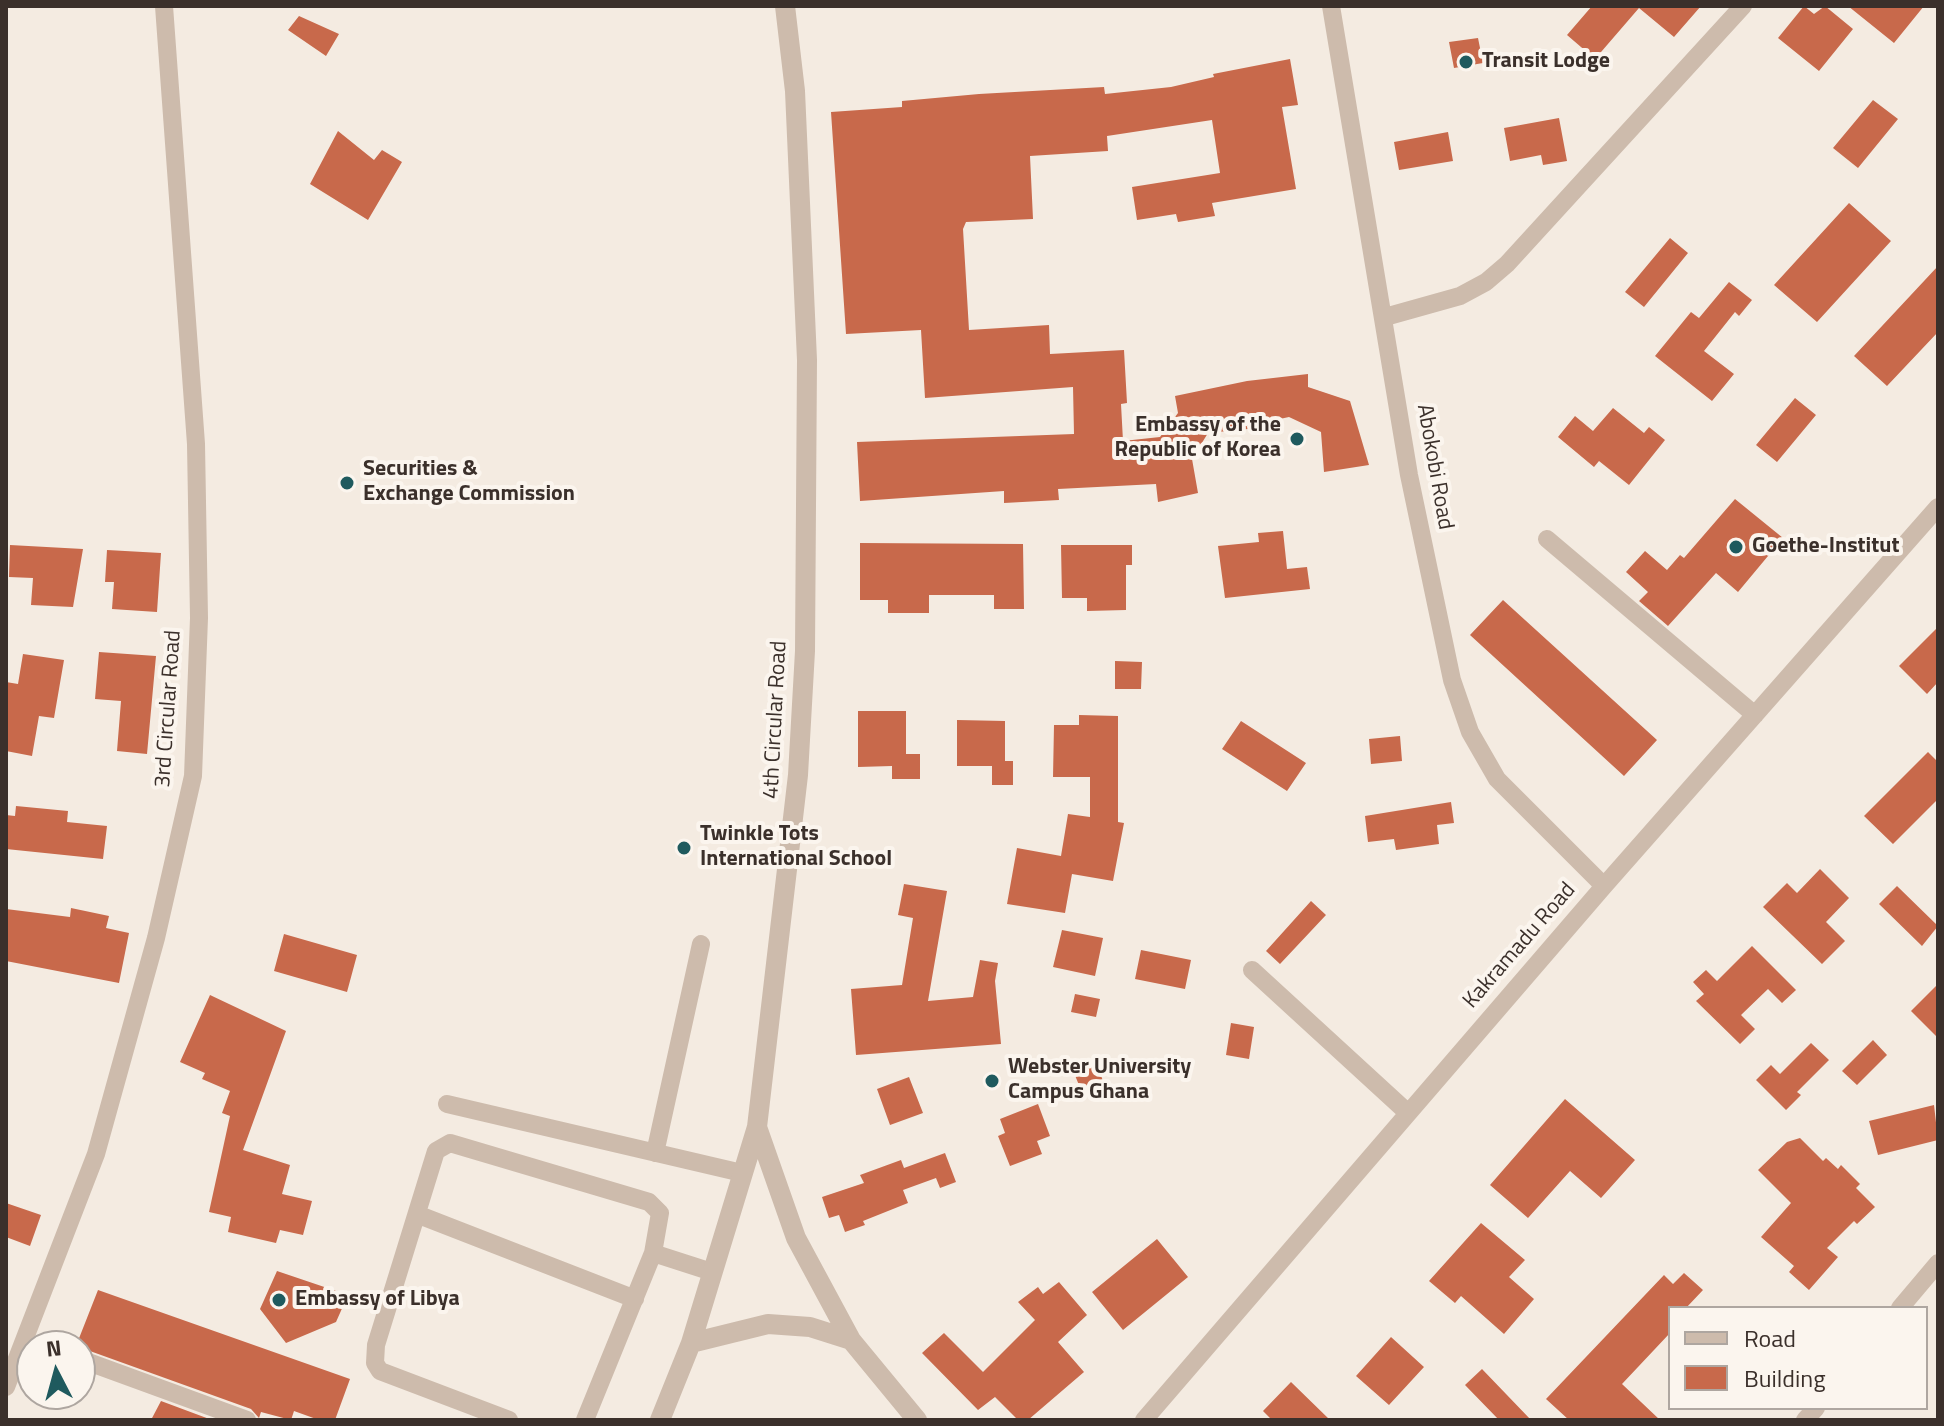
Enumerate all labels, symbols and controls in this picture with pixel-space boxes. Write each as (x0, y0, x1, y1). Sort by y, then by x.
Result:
place label: Transit Lodge (1482, 49, 1610, 75)
marker: Transit Lodge (1457, 53, 1475, 71)
street label: Abokobi Road (1410, 402, 1458, 532)
place label: Embassy of the Republic of Korea (1115, 413, 1281, 464)
marker: Embassy of the Republic of Korea (1288, 430, 1306, 448)
place label: Securities & Exchange Commission (363, 457, 575, 508)
marker: Securities & Exchange Commission (338, 474, 356, 492)
place label: Goethe-Institut (1752, 534, 1899, 560)
marker: Goethe-Institut (1727, 538, 1745, 556)
street label: 3rd Circular Road (150, 629, 188, 789)
street label: 4th Circular Road (759, 640, 793, 800)
place label: Twinkle Tots International School (700, 822, 892, 874)
marker: Twinkle Tots International School (675, 839, 693, 857)
street label: Kakramadu Road (1458, 878, 1582, 1014)
place label: Webster University Campus Ghana (1008, 1055, 1191, 1106)
marker: Webster University Campus Ghana (983, 1072, 1001, 1090)
place label: Embassy of Libya (295, 1287, 460, 1313)
marker: Embassy of Libya (270, 1291, 288, 1309)
legend (1668, 1306, 1928, 1410)
text: Road (1744, 1320, 1796, 1356)
north arrow (16, 1330, 96, 1410)
text: N (44, 1330, 63, 1366)
text: Building (1744, 1360, 1826, 1396)

